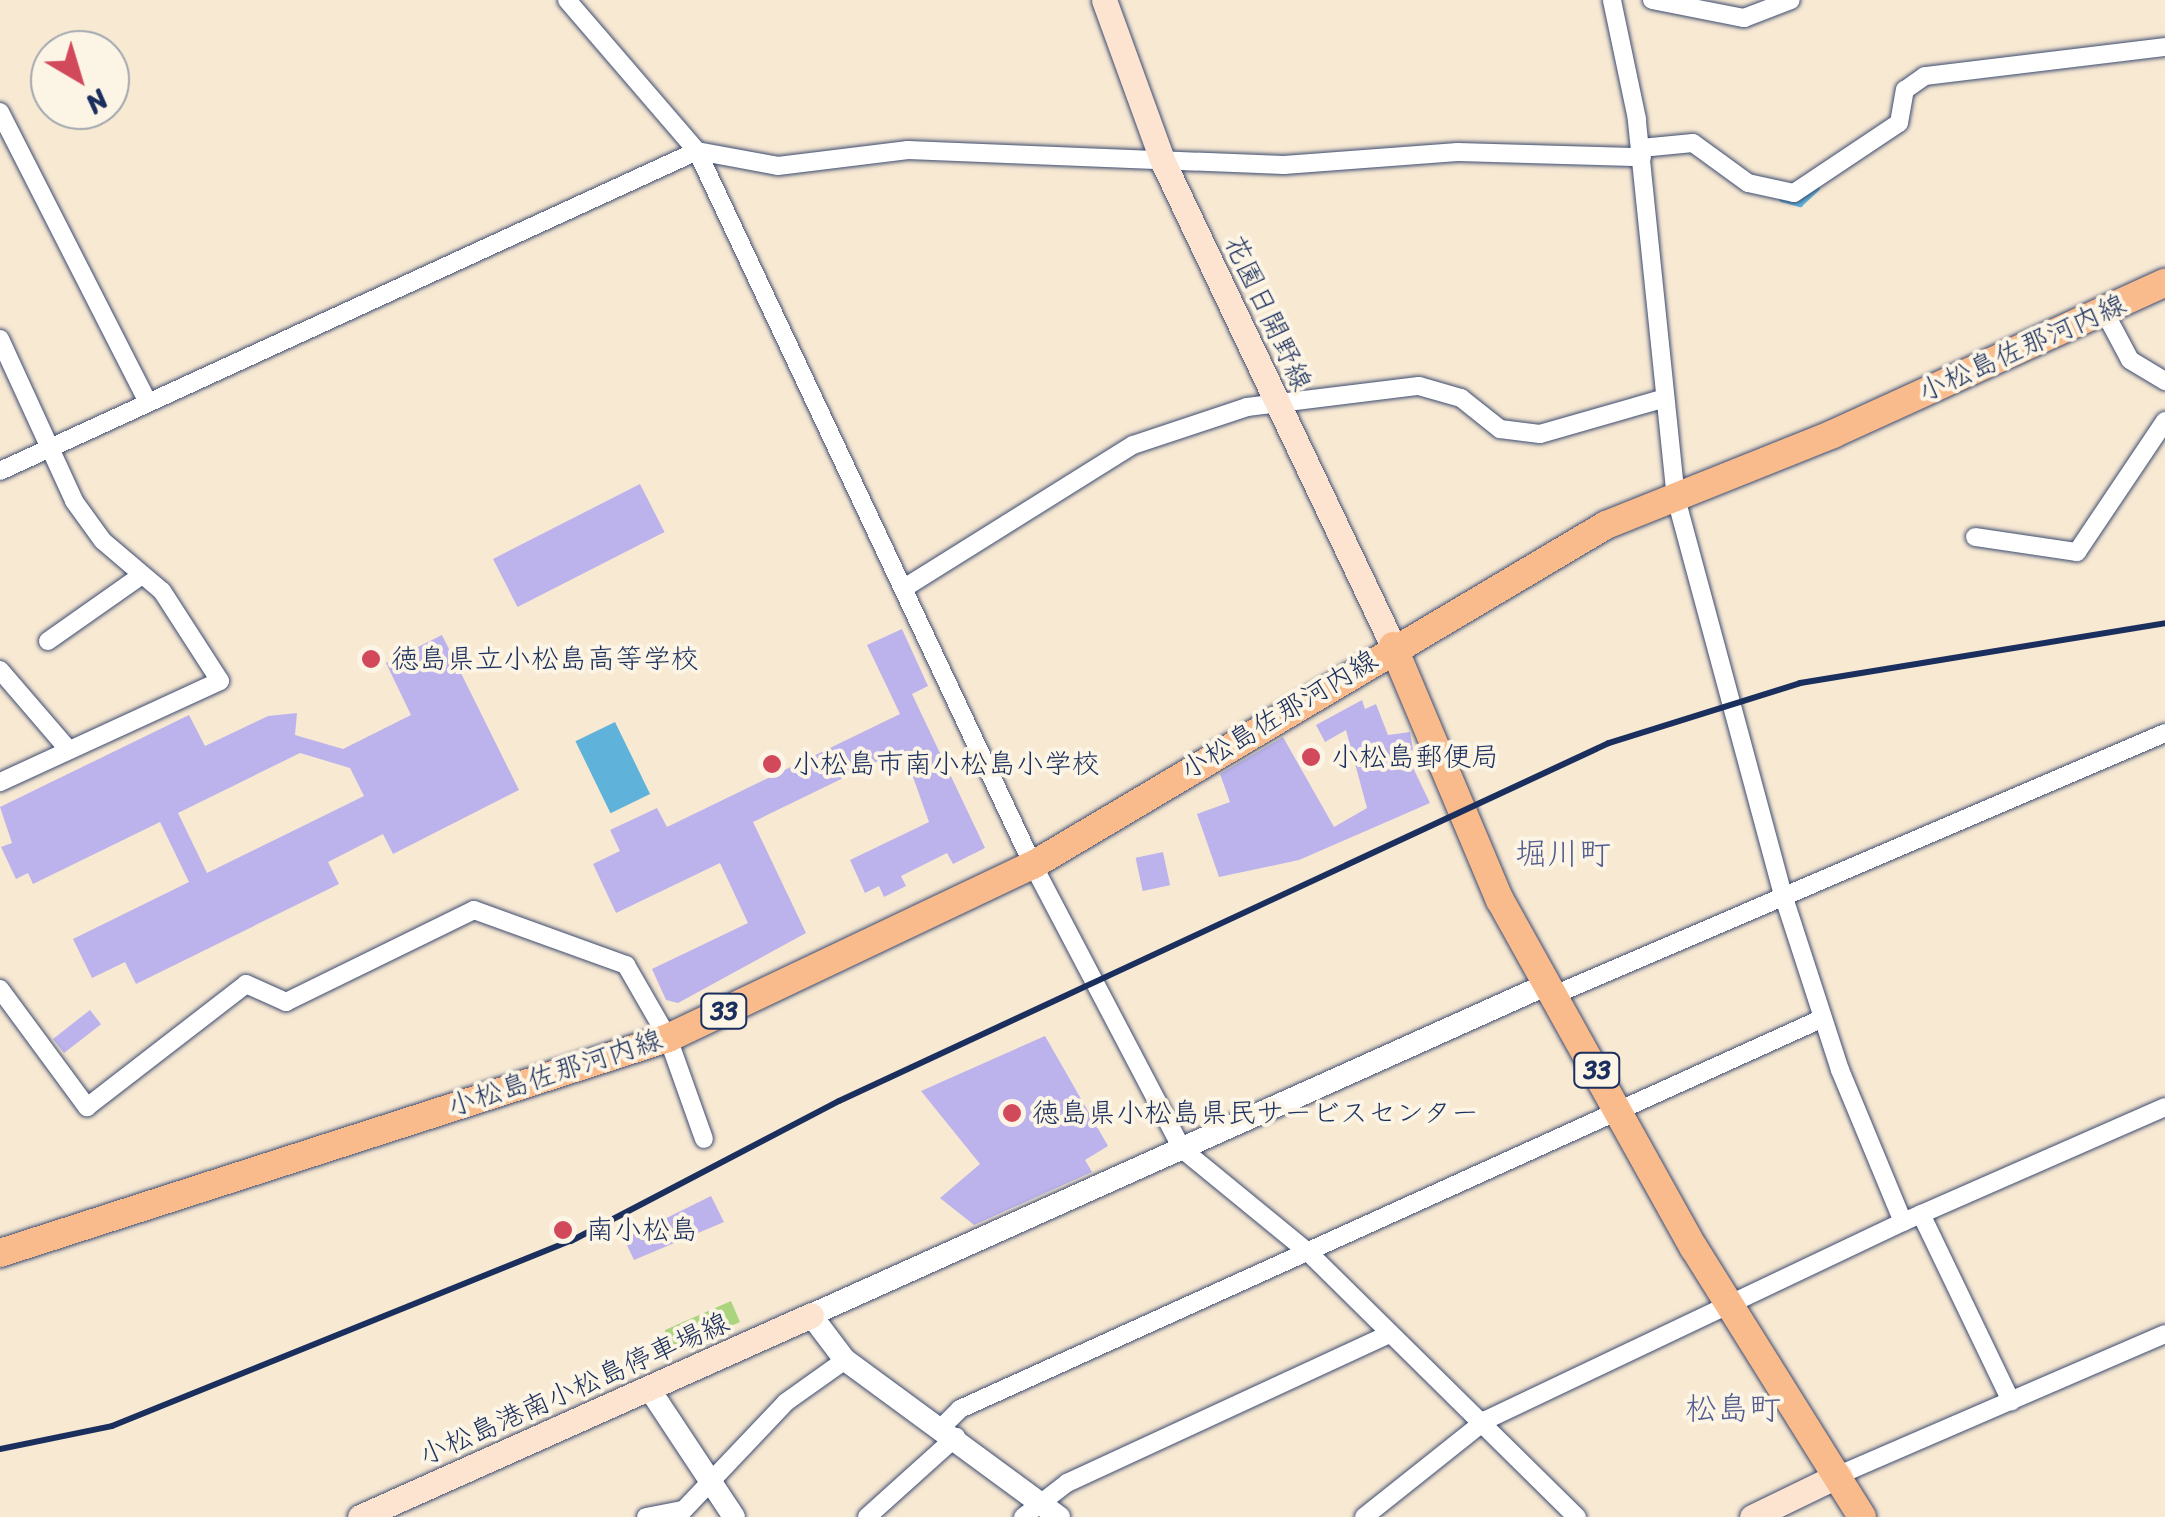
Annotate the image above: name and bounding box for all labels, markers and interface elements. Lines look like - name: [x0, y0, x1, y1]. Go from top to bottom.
- north arrow: [30, 30, 130, 130]
- text: N: [75, 77, 120, 128]
- street label: 花園日開野線: [1217, 230, 1319, 396]
- street label: 小松島佐那河内線: [1913, 287, 2131, 409]
- place label: 徳島県立小松島高等学校: [391, 642, 699, 676]
- street label: 小松島佐那河内線: [1174, 643, 1384, 787]
- marker: 徳島県立小松島高等学校: [360, 648, 382, 670]
- place label: 小松島郵便局: [1331, 740, 1499, 774]
- marker: 小松島郵便局: [1300, 746, 1322, 768]
- place label: 小松島市南小松島小学校: [792, 747, 1100, 781]
- marker: 小松島市南小松島小学校: [761, 753, 783, 775]
- district label: 堀川町: [1515, 835, 1611, 873]
- road number: 33: [699, 991, 749, 1031]
- street label: 小松島佐那河内線: [443, 1022, 667, 1124]
- road number: 33: [1572, 1050, 1622, 1090]
- place label: 徳島県小松島県民サービスセンター: [1032, 1096, 1480, 1130]
- marker: 徳島県小松島県民サービスセンター: [1001, 1102, 1023, 1124]
- place label: 南小松島: [586, 1213, 698, 1247]
- marker: 南小松島: [550, 1217, 576, 1243]
- street label: 小松島港南小松島停車場線: [414, 1305, 734, 1473]
- district label: 松島町: [1685, 1390, 1781, 1428]

